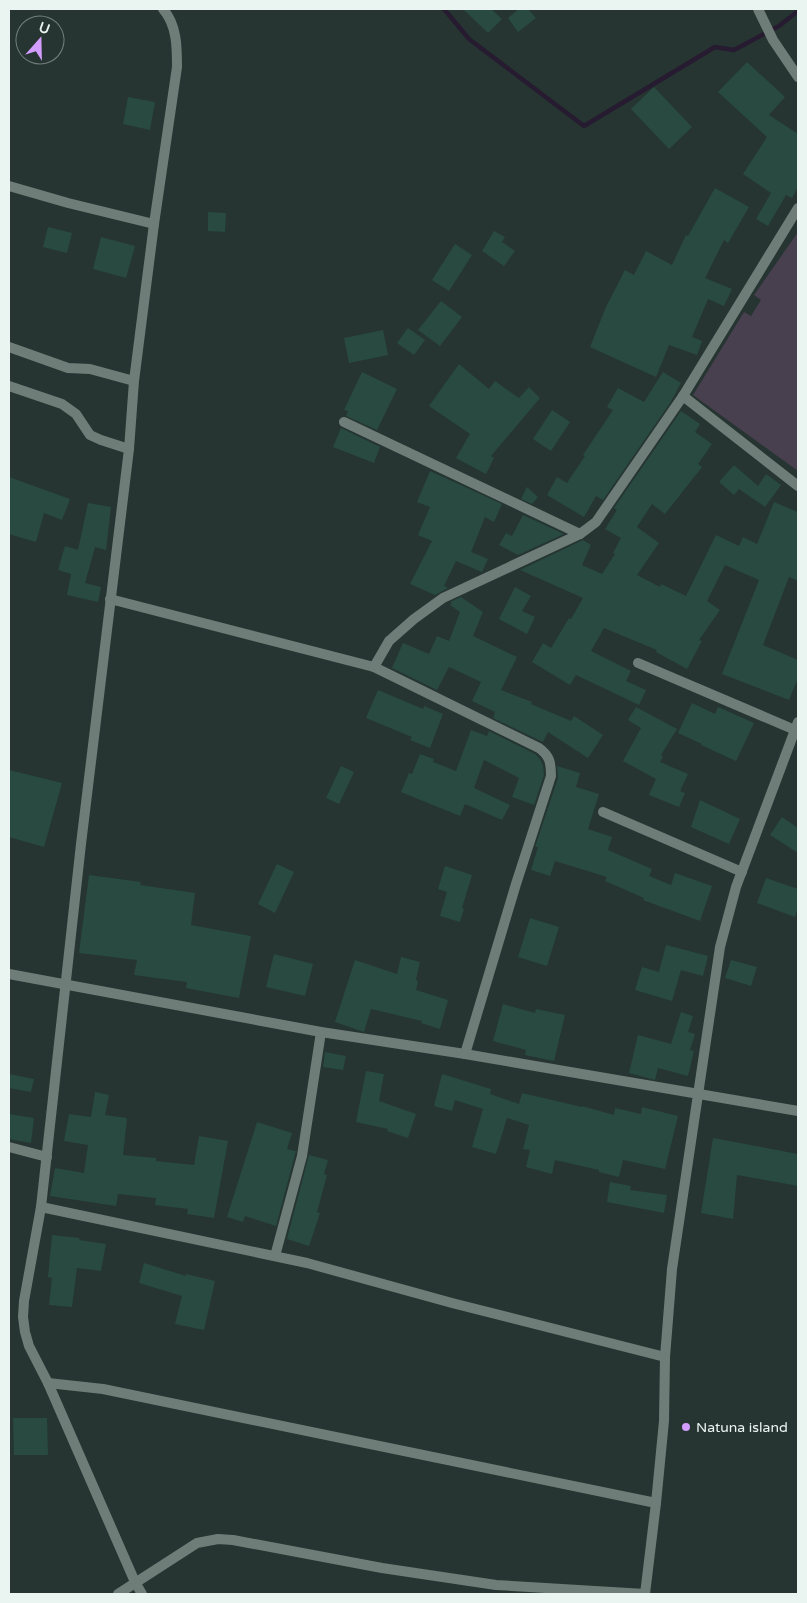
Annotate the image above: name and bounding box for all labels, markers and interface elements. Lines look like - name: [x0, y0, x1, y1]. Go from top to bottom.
- north arrow: [15, 15, 65, 65]
- text: U: [36, 18, 52, 38]
- place label: Natuna island: [696, 1419, 788, 1436]
- marker: Natuna island: [680, 1421, 692, 1433]

